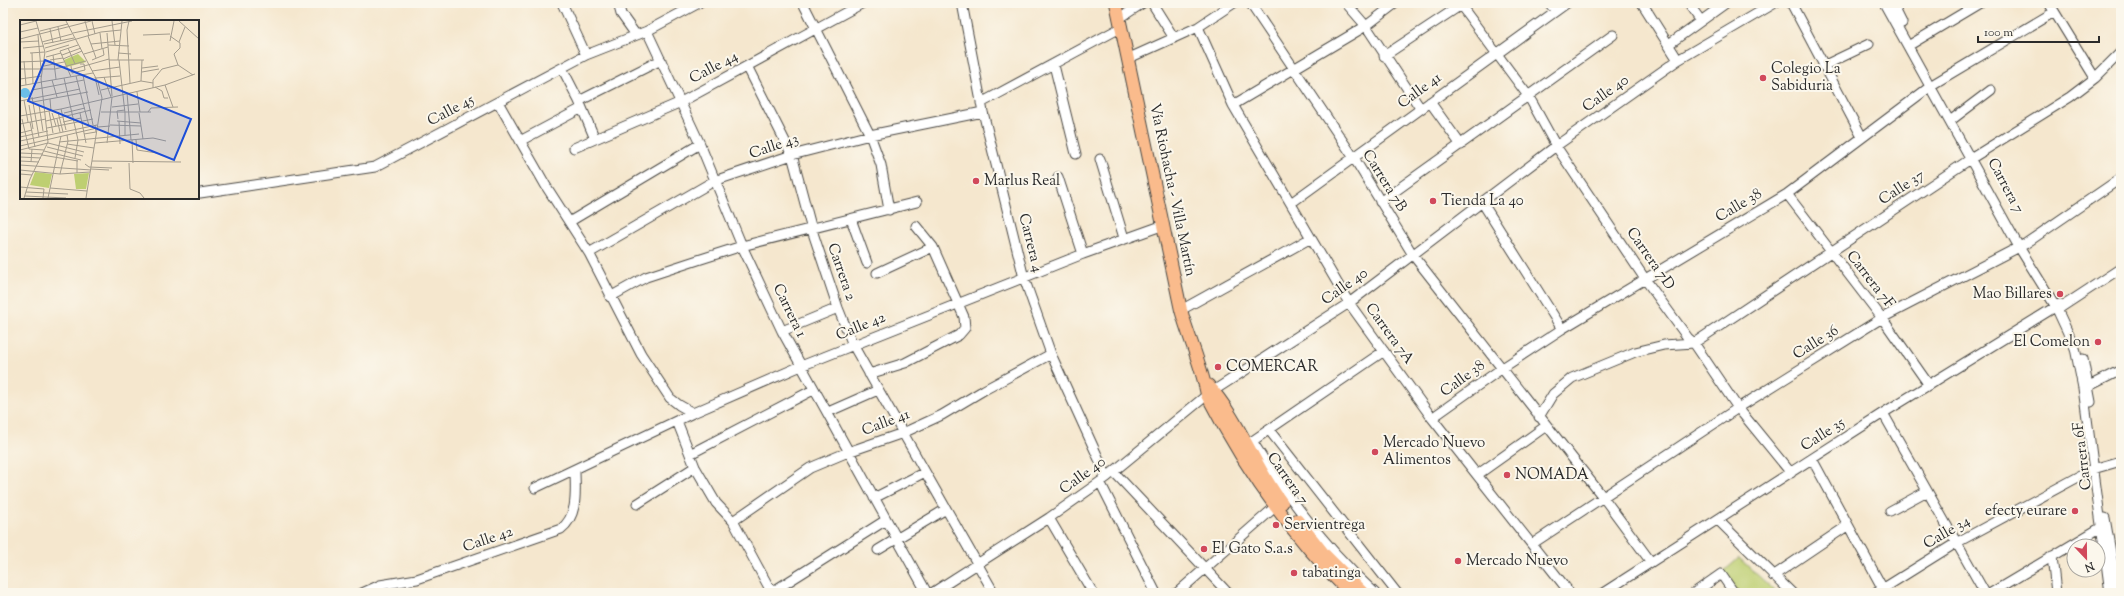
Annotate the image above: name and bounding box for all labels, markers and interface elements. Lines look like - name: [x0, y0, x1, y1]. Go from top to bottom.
- scale bar: [1978, 18, 2099, 44]
- inset map: [20, 20, 199, 199]
- text: 100 m: [1984, 24, 2013, 42]
- street label: Calle 44: [686, 46, 742, 90]
- place label: Colegio La Sabiduria: [1771, 59, 1841, 97]
- street label: Calle 41: [1394, 68, 1446, 114]
- street label: Calle 40: [1578, 70, 1634, 118]
- marker: Colegio La Sabiduria: [1758, 73, 1768, 83]
- street label: Calle 45: [424, 90, 478, 132]
- street label: Vía Riohacha - Villa Martín: [1143, 102, 1201, 279]
- street label: Calle 43: [747, 129, 801, 165]
- street label: Carrera 7B: [1357, 146, 1412, 217]
- street label: Carrera 7: [1982, 155, 2029, 218]
- street label: Calle 37: [1875, 165, 1929, 211]
- place label: Marlus Real: [984, 171, 1060, 192]
- marker: Marlus Real: [971, 176, 981, 186]
- street label: Calle 38: [1712, 184, 1766, 228]
- place label: Tienda La 40: [1441, 191, 1524, 212]
- marker: Tienda La 40: [1428, 196, 1438, 206]
- street label: Carrera 4: [1013, 211, 1048, 275]
- street label: Carrera 7D: [1621, 224, 1679, 295]
- street label: Carrera 2: [821, 240, 861, 304]
- street label: Carrera 7F: [1841, 247, 1900, 314]
- street label: Calle 40: [1317, 263, 1373, 311]
- street label: Carrera 1: [767, 280, 811, 342]
- place label: Mao Billares: [1973, 284, 2052, 305]
- marker: Mao Billares: [2055, 289, 2065, 299]
- street label: Carrera 7A: [1360, 299, 1418, 369]
- street label: Calle 42: [833, 308, 889, 346]
- street label: Calle 36: [1789, 321, 1843, 365]
- place label: El Comelon: [2013, 332, 2090, 353]
- marker: El Comelon: [2093, 337, 2103, 347]
- street label: Calle 38: [1436, 356, 1490, 402]
- place label: COMERCAR: [1226, 357, 1318, 378]
- marker: COMERCAR: [1213, 362, 1223, 372]
- street label: Calle 41: [859, 404, 913, 442]
- street label: Calle 35: [1797, 413, 1849, 457]
- street label: Carrera 6F: [2068, 420, 2098, 491]
- place label: Mercado Nuevo Alimentos: [1383, 433, 1485, 471]
- marker: Mercado Nuevo Alimentos: [1370, 447, 1380, 457]
- street label: Carrera 7: [1261, 448, 1313, 510]
- street label: Calle 40: [1056, 452, 1110, 500]
- place label: NOMADA: [1515, 465, 1589, 486]
- marker: NOMADA: [1502, 470, 1512, 480]
- place label: efecty eurare: [1985, 501, 2067, 522]
- marker: efecty eurare: [2070, 506, 2080, 516]
- street label: Calle 34: [1920, 511, 1975, 555]
- place label: Servientrega: [1284, 515, 1365, 536]
- marker: Servientrega: [1271, 520, 1281, 530]
- street label: Calle 42: [460, 522, 516, 558]
- north arrow: [2066, 538, 2106, 578]
- place label: El Gato S.a.s: [1212, 539, 1293, 560]
- marker: El Gato S.a.s: [1199, 544, 1209, 554]
- place label: Mercado Nuevo: [1466, 551, 1568, 572]
- marker: Mercado Nuevo: [1453, 556, 1463, 566]
- text: N: [2082, 557, 2097, 575]
- place label: tabatinga: [1302, 563, 1361, 584]
- marker: tabatinga: [1289, 568, 1299, 578]

